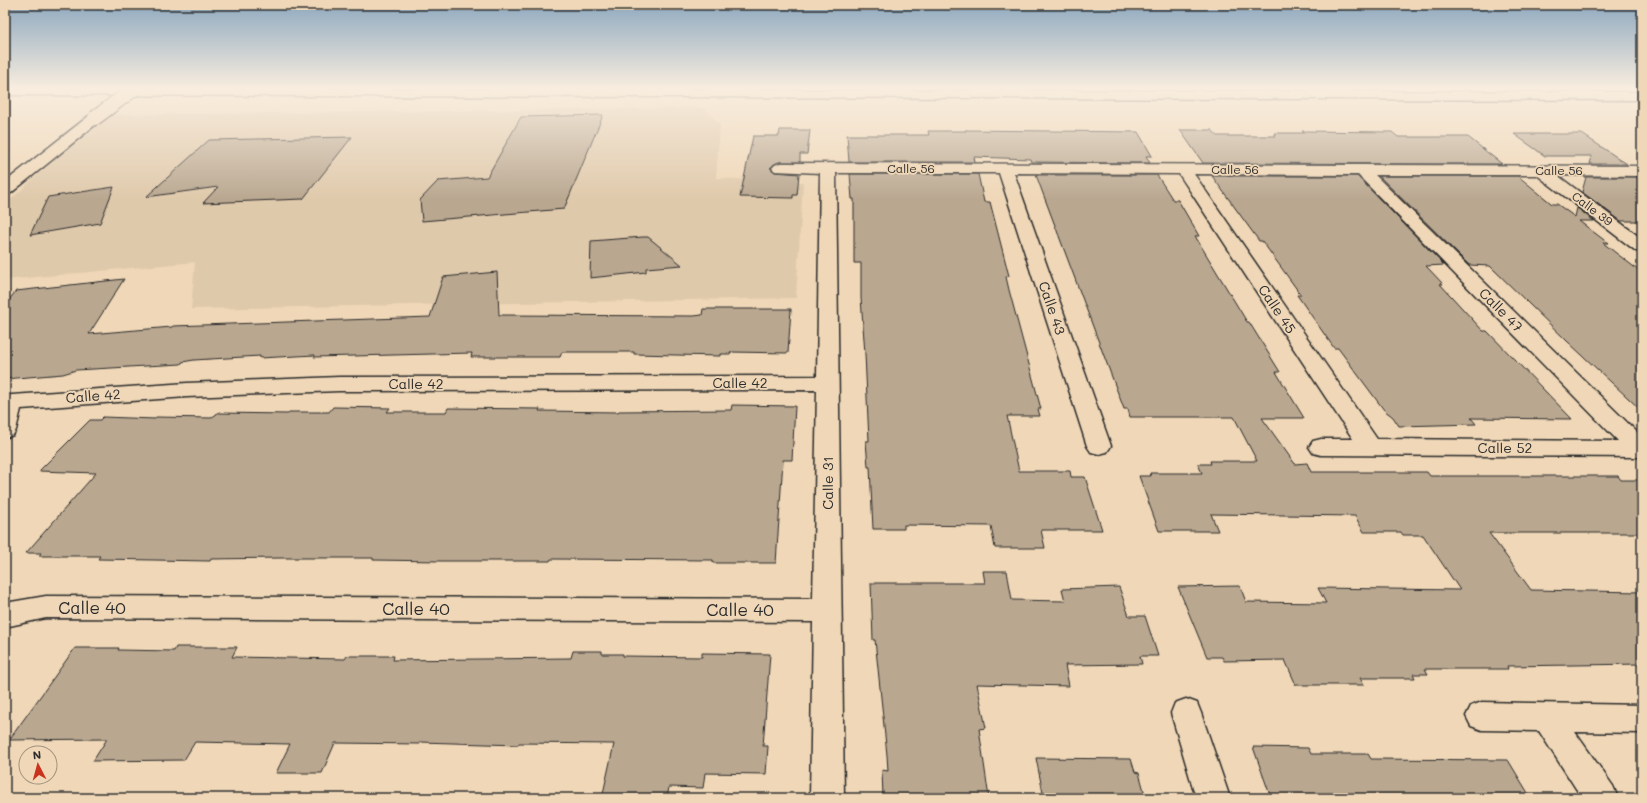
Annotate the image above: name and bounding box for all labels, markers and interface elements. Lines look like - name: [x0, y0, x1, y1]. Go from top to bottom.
- street label: Calle 56: [887, 160, 935, 176]
- street label: Calle 56: [1211, 161, 1259, 177]
- street label: Calle 56: [1535, 162, 1583, 178]
- street label: Calle 39: [1569, 188, 1616, 229]
- street label: Calle 43: [1034, 279, 1070, 337]
- street label: Calle 45: [1254, 280, 1301, 337]
- street label: Calle 47: [1475, 284, 1528, 336]
- street label: Calle 42: [713, 373, 767, 392]
- street label: Calle 42: [389, 374, 443, 393]
- street label: Calle 42: [65, 384, 121, 407]
- street label: Calle 52: [1478, 438, 1532, 457]
- street label: Calle 31: [818, 456, 837, 510]
- street label: Calle 40: [58, 596, 126, 618]
- street label: Calle 40: [382, 597, 450, 619]
- street label: Calle 40: [706, 598, 774, 620]
- north arrow: [18, 745, 58, 785]
- text: N: [32, 747, 42, 762]

